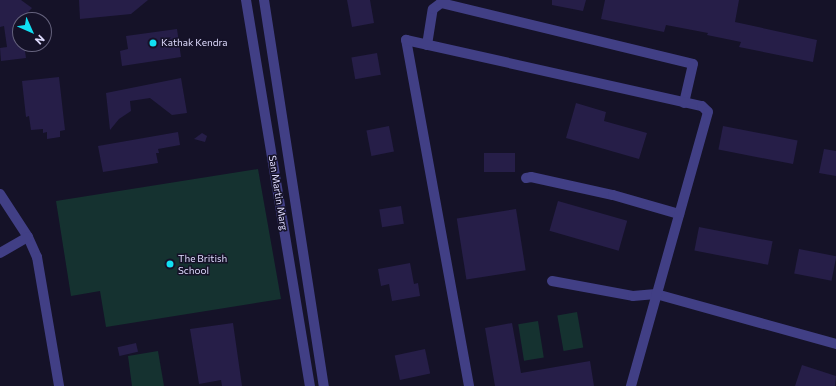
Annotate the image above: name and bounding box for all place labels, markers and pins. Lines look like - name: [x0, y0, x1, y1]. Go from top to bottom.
- place label: Kathak Kendra: [161, 37, 228, 49]
- marker: Kathak Kendra: [148, 38, 158, 48]
- place label: The British School: [178, 252, 227, 276]
- marker: The British School: [165, 259, 175, 269]

